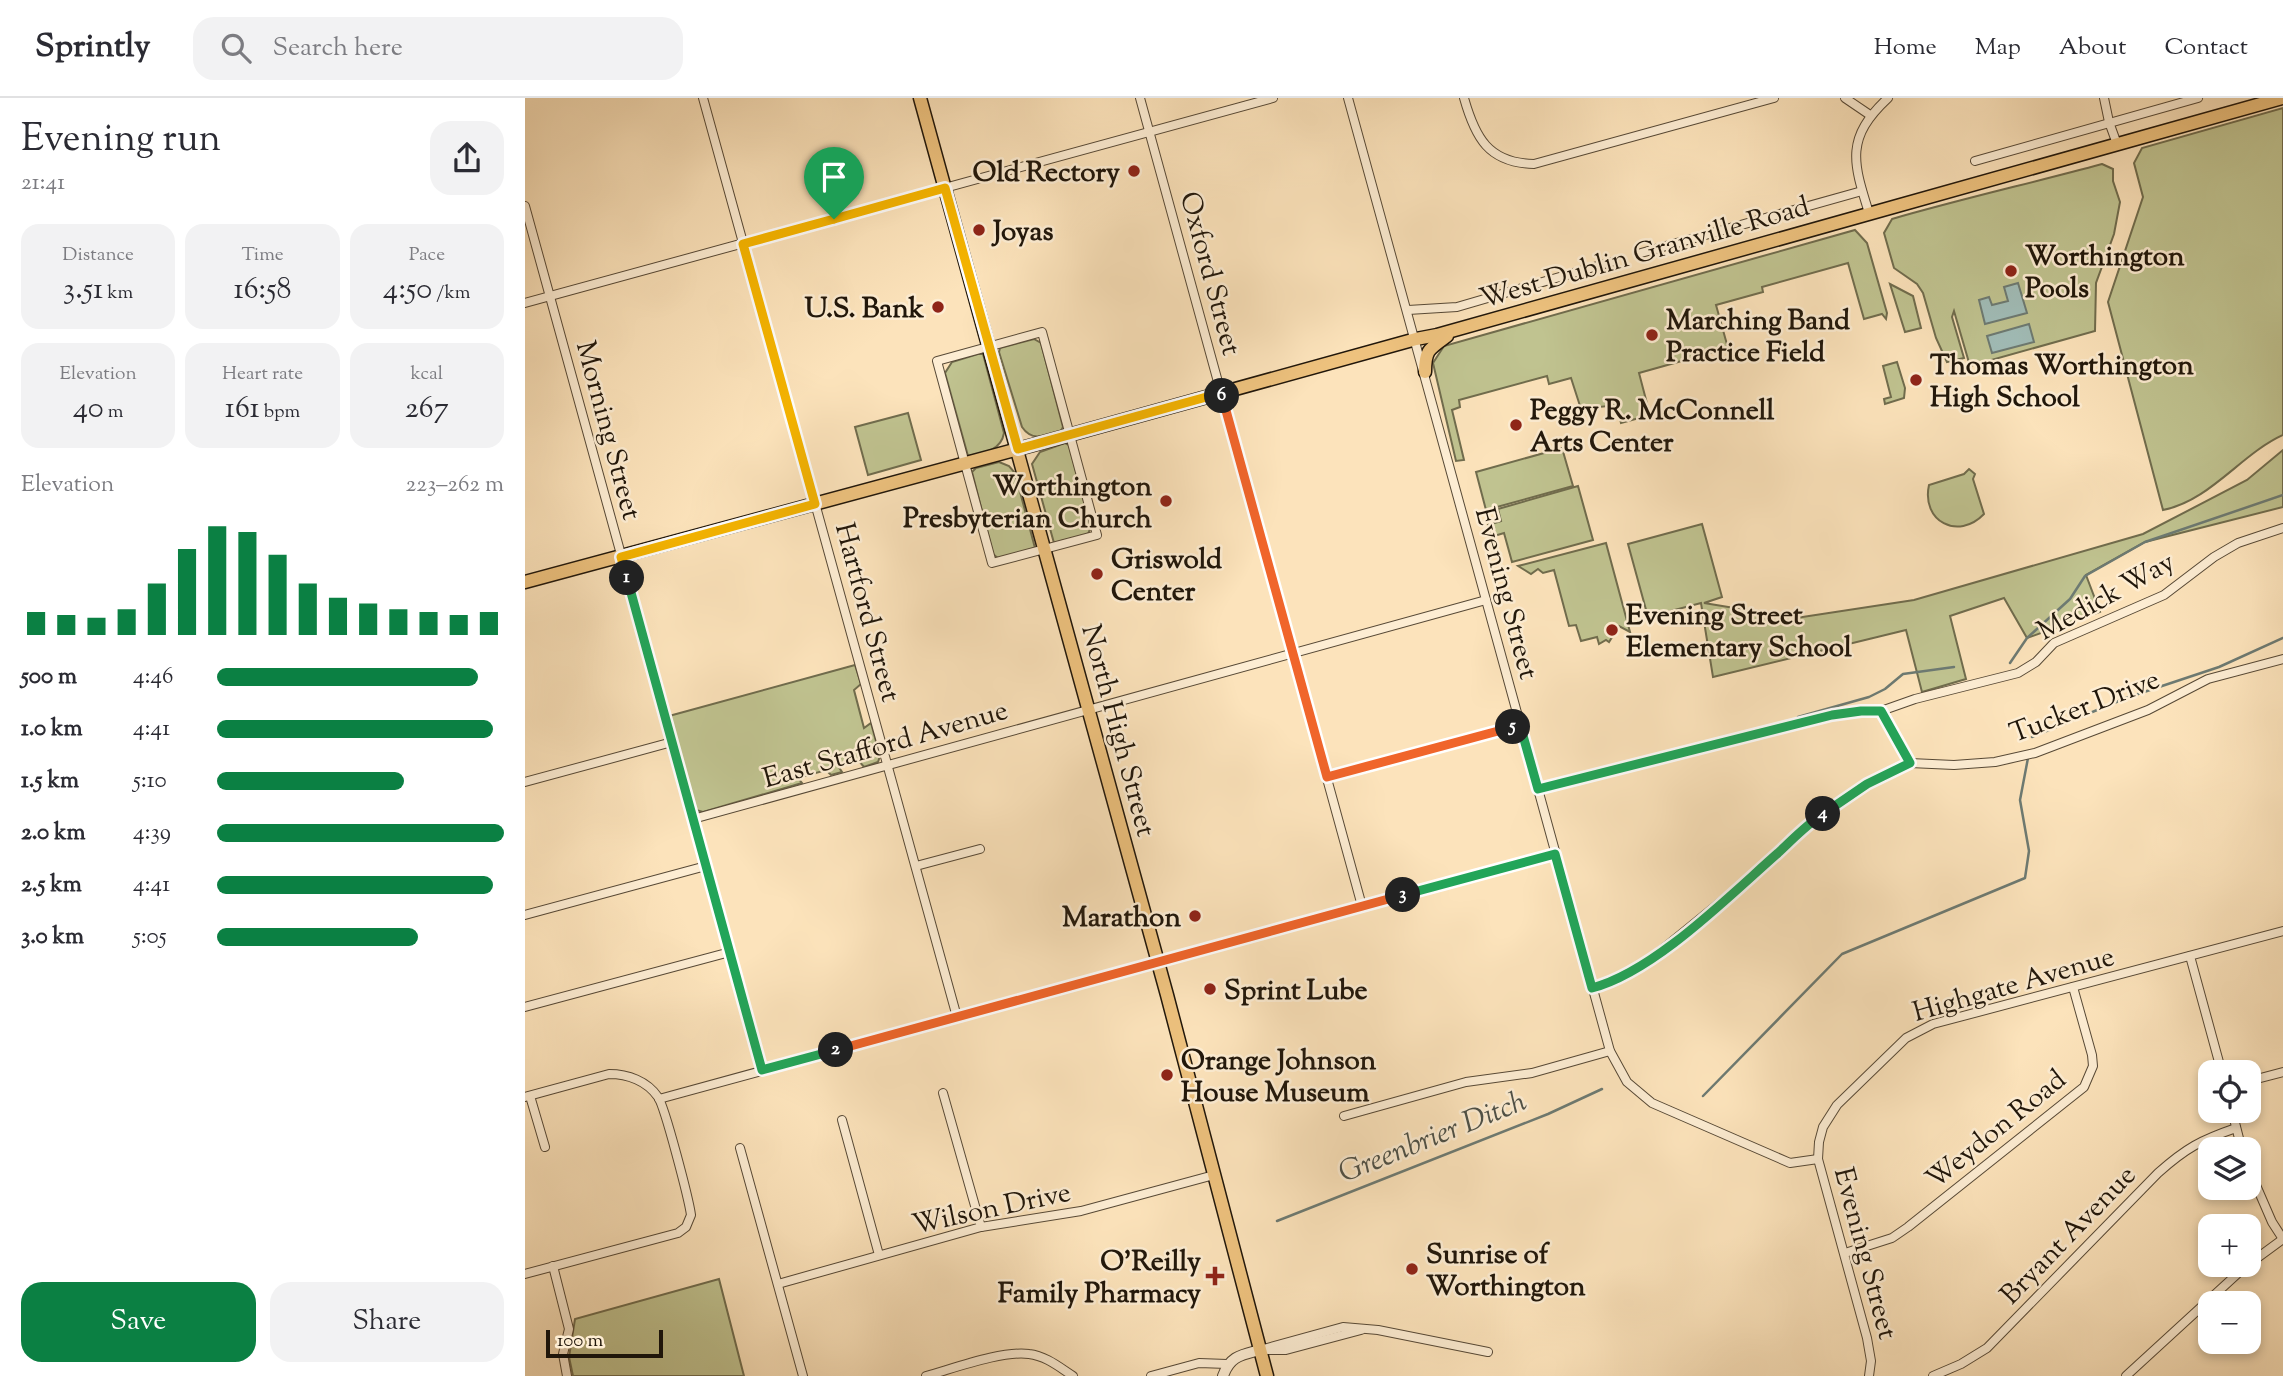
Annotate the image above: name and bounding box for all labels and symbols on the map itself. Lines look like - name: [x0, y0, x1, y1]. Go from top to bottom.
- pin: [804, 147, 864, 219]
- place label: Old Rectory: [973, 154, 1120, 194]
- marker: Old Rectory: [1126, 163, 1142, 179]
- street label: Oxford Street: [1168, 187, 1250, 361]
- street label: West Dublin Granville Road: [1475, 188, 1815, 320]
- place label: Joyas: [991, 213, 1053, 253]
- marker: Joyas: [971, 222, 987, 238]
- place label: Worthington Pools: [2025, 238, 2185, 310]
- marker: Worthington Pools: [2003, 263, 2019, 279]
- place label: U.S. Bank: [804, 290, 925, 330]
- marker: U.S. Bank: [930, 299, 946, 315]
- place label: Marching Band Practice Field: [1666, 302, 1850, 374]
- marker: Marching Band Practice Field: [1644, 327, 1660, 343]
- street label: Morning Street: [564, 337, 650, 525]
- place label: Thomas Worthington High School: [1930, 347, 2194, 419]
- marker: Thomas Worthington High School: [1908, 372, 1924, 388]
- pin: 6: [1205, 378, 1239, 414]
- place label: Peggy R. McConnell Arts Center: [1530, 392, 1774, 464]
- marker: Peggy R. McConnell Arts Center: [1508, 417, 1524, 433]
- place label: Worthington Presbyterian Church: [903, 468, 1153, 540]
- marker: Worthington Presbyterian Church: [1158, 493, 1174, 509]
- street label: Evening Street: [1463, 503, 1547, 685]
- street label: Hartford Street: [823, 519, 909, 707]
- place label: Griswold Center: [1111, 541, 1222, 613]
- street label: Medick Way: [2030, 543, 2183, 652]
- pin: 1: [609, 560, 644, 596]
- marker: Griswold Center: [1089, 566, 1105, 582]
- place label: Evening Street Elementary School: [1626, 597, 1852, 669]
- street label: North High Street: [1070, 620, 1165, 842]
- marker: Evening Street Elementary School: [1604, 622, 1620, 638]
- street label: Tucker Drive: [2004, 661, 2166, 755]
- street label: East Stafford Avenue: [759, 692, 1013, 800]
- pin: 5: [1495, 710, 1531, 744]
- pin: 4: [1805, 796, 1841, 832]
- pin: 3: [1385, 878, 1421, 912]
- place label: Marathon: [1062, 899, 1181, 939]
- marker: Marathon: [1187, 908, 1203, 924]
- street label: Highgate Avenue: [1908, 938, 2119, 1034]
- place label: Sprint Lube: [1224, 972, 1368, 1012]
- marker: Sprint Lube: [1202, 981, 1218, 997]
- pin: 2: [819, 1032, 853, 1068]
- place label: Orange Johnson House Museum: [1181, 1042, 1377, 1114]
- street label: Weydon Road: [1918, 1061, 2076, 1200]
- marker: Orange Johnson House Museum: [1159, 1067, 1175, 1083]
- water label: Greenbrier Ditch: [1333, 1081, 1534, 1196]
- street label: Bryant Avenue: [1992, 1157, 2146, 1315]
- street label: Evening Street: [1822, 1163, 1906, 1345]
- street label: Wilson Drive: [909, 1174, 1075, 1246]
- place label: Sunrise of Worthington: [1426, 1236, 1586, 1308]
- place label: O'Reilly Family Pharmacy: [998, 1243, 1201, 1315]
- marker: Sunrise of Worthington: [1404, 1261, 1420, 1277]
- marker: O'Reilly Family Pharmacy: [1207, 1268, 1223, 1284]
- scale bar: [546, 1327, 663, 1359]

